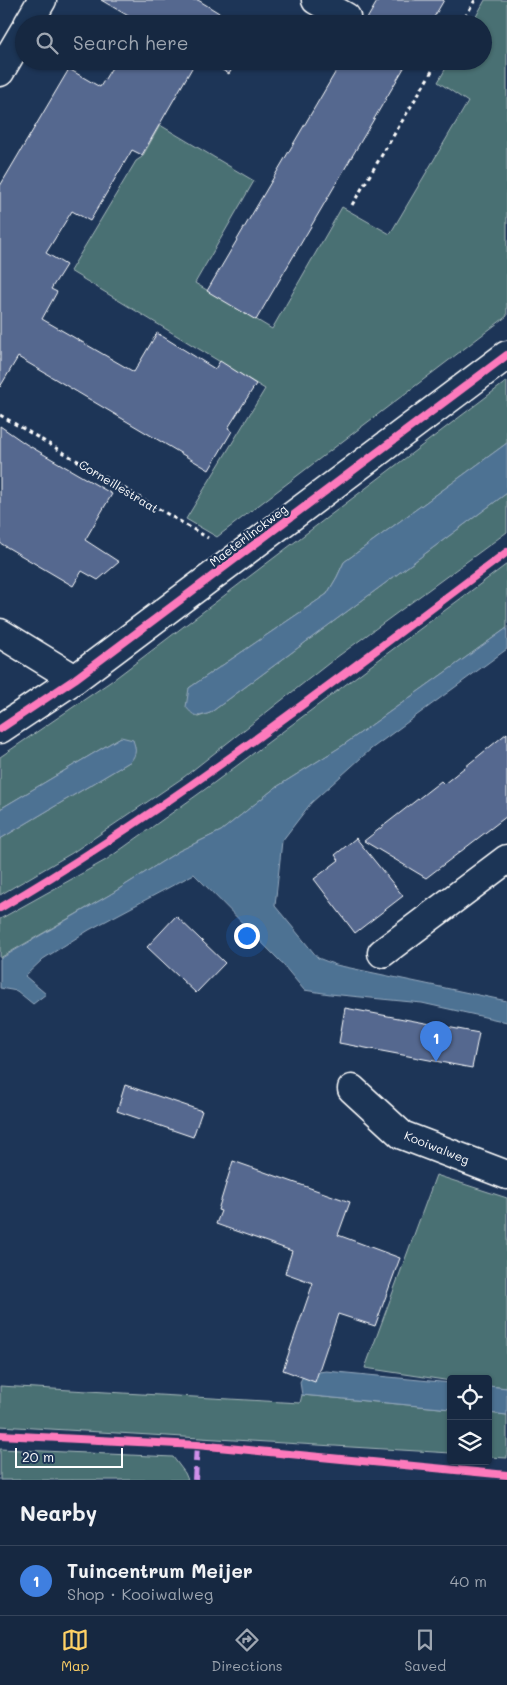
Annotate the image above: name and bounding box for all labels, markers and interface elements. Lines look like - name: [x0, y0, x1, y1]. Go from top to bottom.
- search box: [15, 15, 492, 70]
- icon: search: [33, 29, 61, 57]
- text: Search here: [73, 30, 189, 55]
- street label: Corneillestraat: [76, 456, 162, 516]
- street label: Maeterlinckweg: [206, 500, 290, 570]
- your location: [234, 923, 260, 949]
- pin: 1: [420, 1021, 452, 1062]
- street label: Kooiwalweg: [402, 1127, 472, 1167]
- map controls: [447, 1375, 492, 1465]
- button: locate: [447, 1375, 492, 1420]
- button: layers: [447, 1420, 492, 1465]
- scale bar: [15, 1445, 122, 1468]
- text: 20 m: [22, 1447, 54, 1466]
- text: Nearby: [20, 1499, 97, 1526]
- text: Tuincentrum Meijer: [67, 1558, 253, 1583]
- text: 1: [32, 1570, 40, 1591]
- text: 40 m: [450, 1570, 487, 1591]
- text: Shop · Kooiwalweg: [67, 1583, 213, 1604]
- tab: Map: [61, 1626, 89, 1675]
- tab: Directions: [211, 1626, 283, 1675]
- tab: Saved: [404, 1626, 446, 1675]

